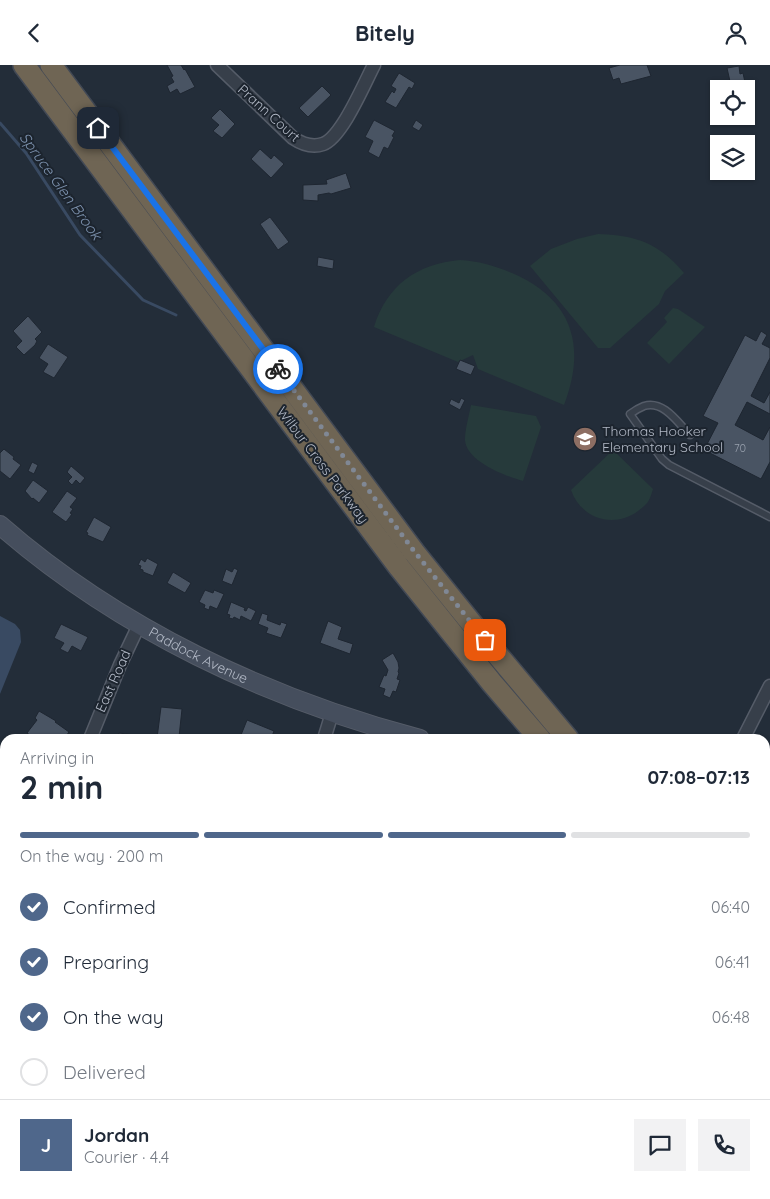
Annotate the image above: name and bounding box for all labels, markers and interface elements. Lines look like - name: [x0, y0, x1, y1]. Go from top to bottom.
- icon: back: [20, 19, 48, 47]
- text: Bitely: [355, 19, 415, 47]
- icon: person: [722, 19, 750, 47]
- street label: Prann Court: [234, 80, 304, 146]
- map controls: [710, 80, 755, 180]
- button: locate: [710, 80, 755, 125]
- pin: [77, 107, 119, 149]
- icon: home: [84, 114, 112, 142]
- water label: Spruce Glen Brook: [16, 128, 108, 245]
- button: layers: [710, 135, 755, 180]
- courier: [253, 344, 303, 394]
- icon: bike: [264, 355, 292, 383]
- street label: Wilbur Cross Parkway: [273, 403, 373, 527]
- place label: Thomas Hooker Elementary School: [602, 422, 723, 456]
- school or university icon: Thomas Hooker Elementary School: [572, 426, 598, 452]
- house number: 70: [734, 441, 746, 455]
- pin: [464, 619, 506, 661]
- street label: Paddock Avenue: [145, 623, 251, 687]
- icon: bag: [471, 626, 499, 654]
- street label: East Road: [91, 647, 135, 715]
- text: Arriving in: [20, 748, 94, 768]
- text: 07:08–07:13: [647, 765, 750, 789]
- text: 2 min: [20, 767, 103, 807]
- text: On the way · 200 m: [20, 846, 163, 866]
- icon: check: [20, 893, 48, 921]
- text: Confirmed: [63, 895, 156, 919]
- text: 06:40: [711, 897, 750, 917]
- icon: check: [20, 948, 48, 976]
- text: Preparing: [63, 950, 149, 974]
- text: 06:41: [715, 952, 750, 972]
- icon: check: [20, 1003, 48, 1031]
- text: On the way: [63, 1005, 164, 1029]
- text: 06:48: [712, 1007, 750, 1027]
- text: Delivered: [63, 1060, 146, 1084]
- button: chat: [634, 1119, 686, 1171]
- button: phone: [698, 1119, 750, 1171]
- text: Jordan: [84, 1123, 149, 1147]
- text: J: [41, 1133, 51, 1157]
- text: Courier · 4.4: [84, 1147, 169, 1167]

